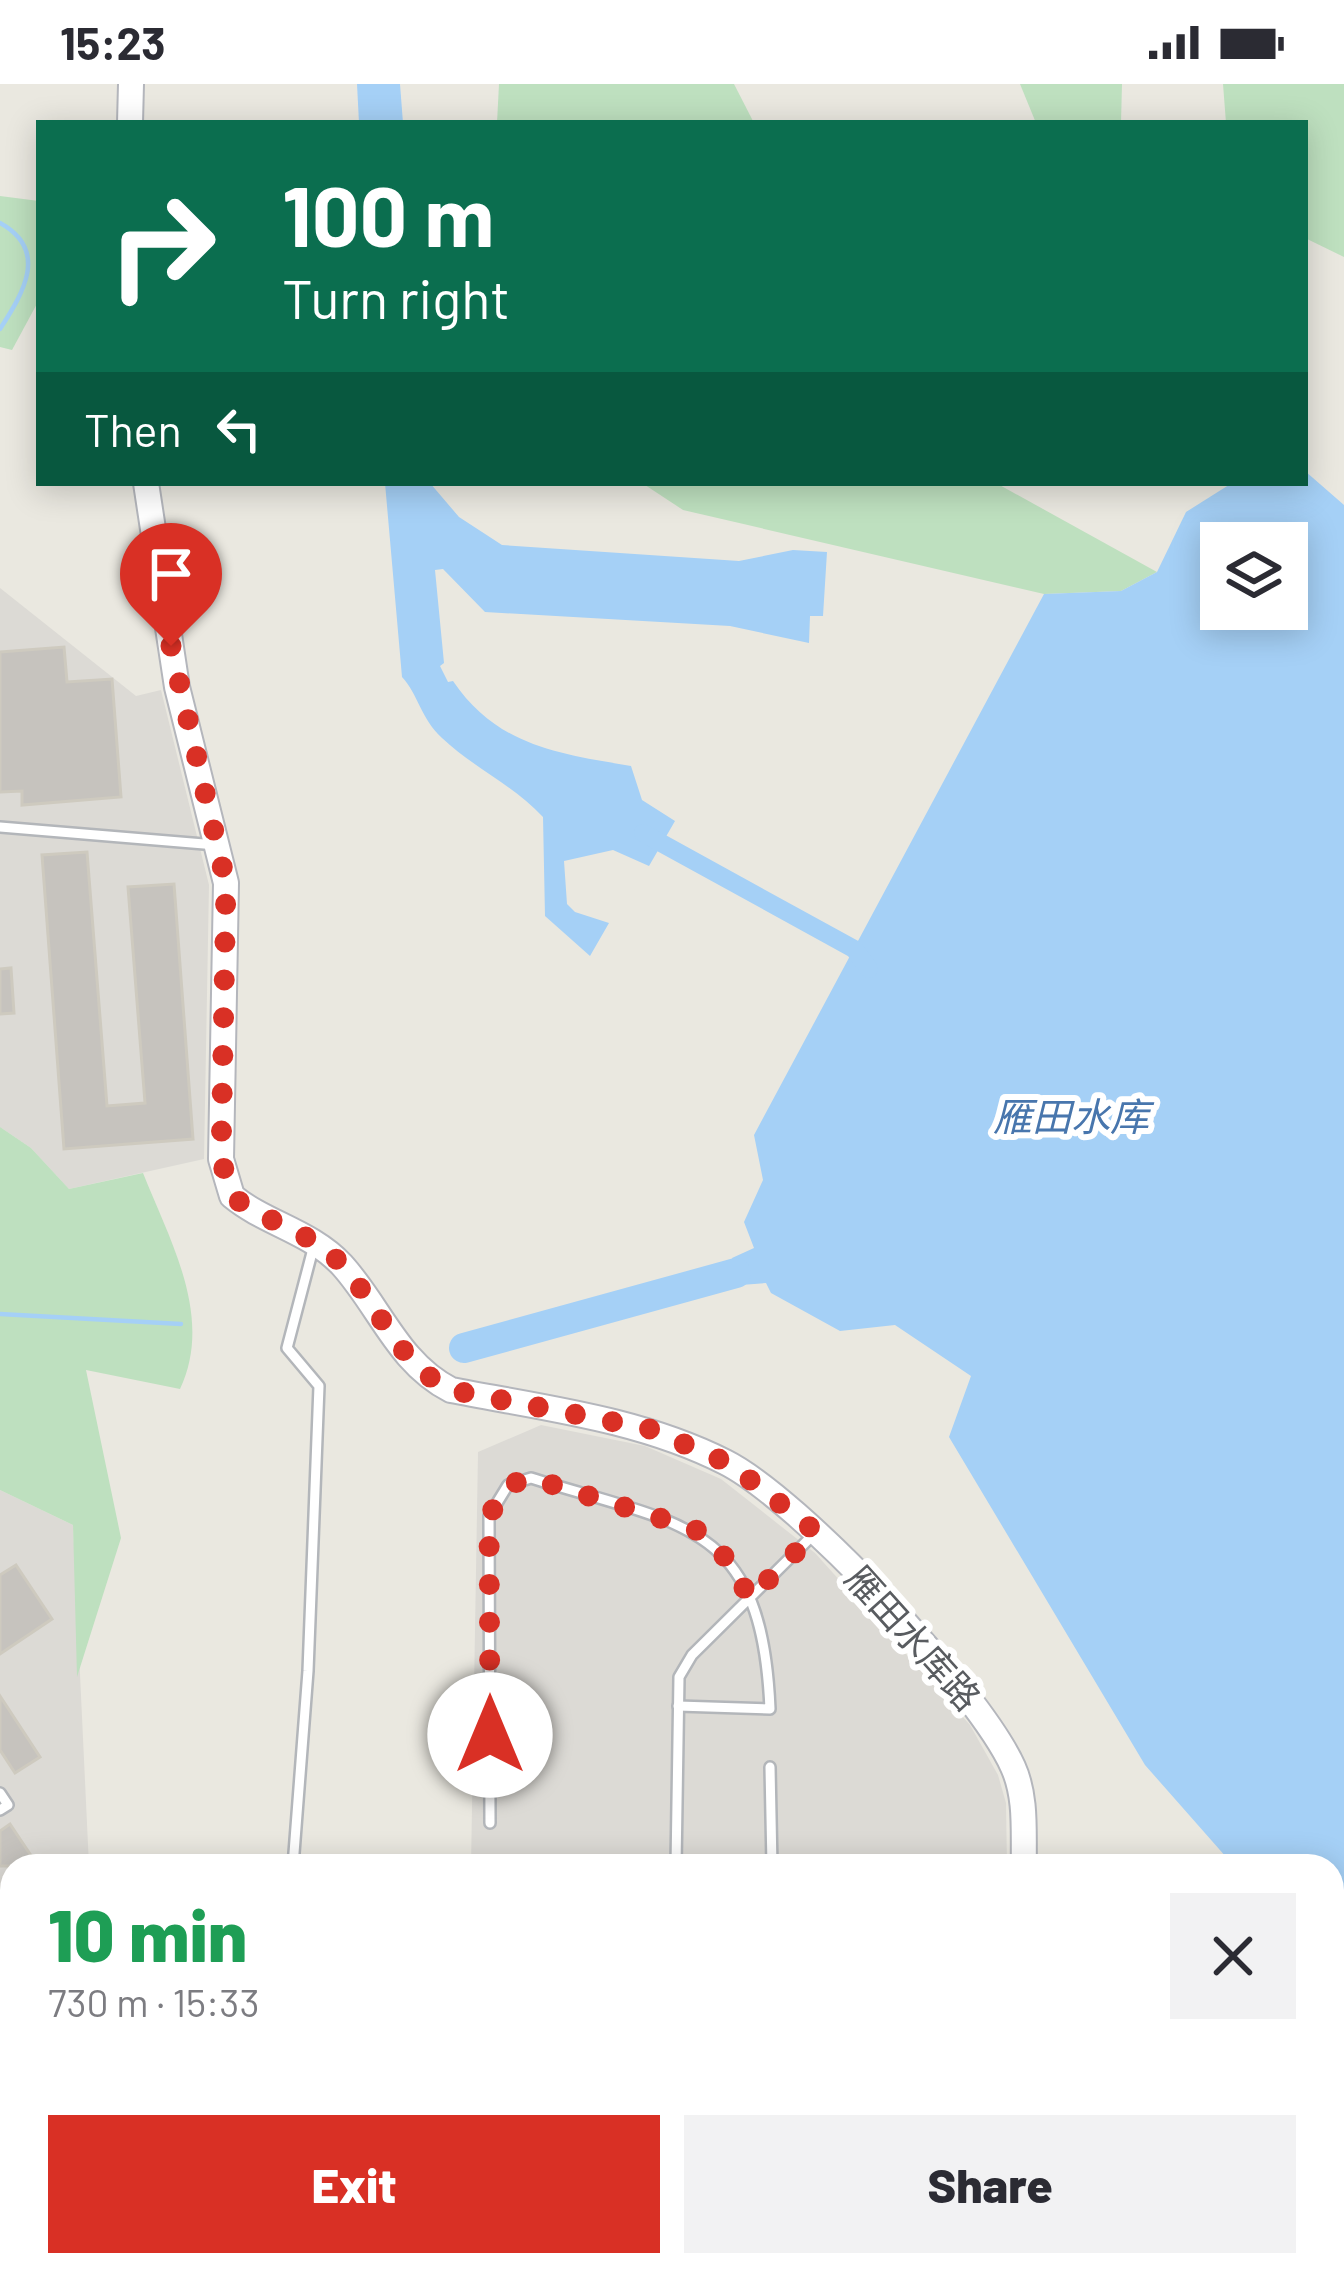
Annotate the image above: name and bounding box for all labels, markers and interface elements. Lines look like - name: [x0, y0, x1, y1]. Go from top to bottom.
- text: 15:23: [60, 15, 165, 69]
- text: 100 m: [282, 163, 494, 264]
- icon: right: [84, 168, 240, 324]
- text: Turn right: [282, 265, 510, 330]
- icon: left: [206, 396, 272, 462]
- text: Then: [84, 402, 182, 456]
- map controls: [1200, 522, 1308, 630]
- button: layers: [1200, 522, 1308, 630]
- pin: [120, 523, 222, 646]
- icon: arrive: [138, 541, 204, 607]
- water label: 雁田水库: [993, 1092, 1155, 1139]
- street label: 雁田水库路: [838, 1556, 990, 1718]
- position arrow: [427, 1672, 553, 1798]
- text: 10 min: [48, 1890, 247, 1976]
- button: close: [1170, 1893, 1296, 2019]
- text: 730 m · 15:33: [48, 1978, 260, 2025]
- button: Exit: [48, 2115, 660, 2253]
- button: Share: [684, 2115, 1296, 2253]

